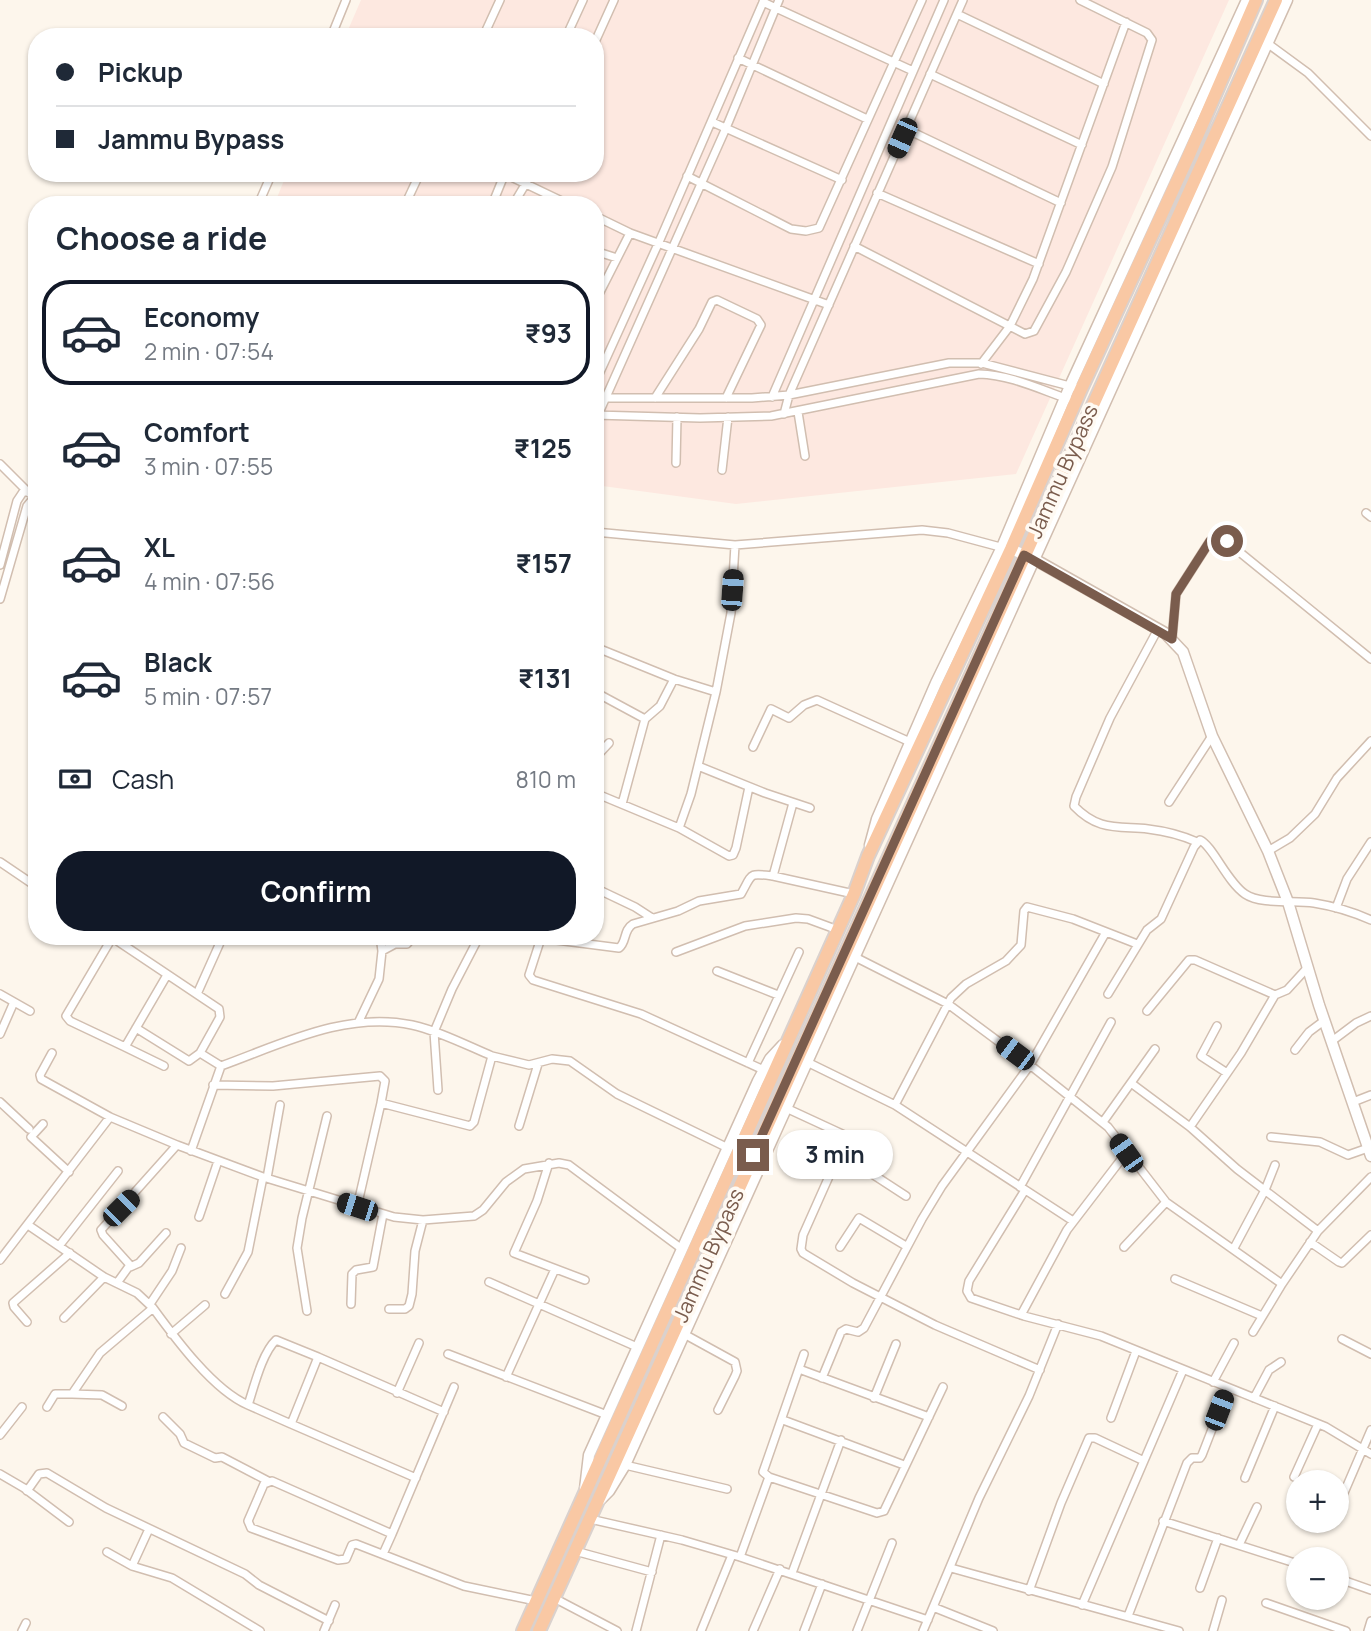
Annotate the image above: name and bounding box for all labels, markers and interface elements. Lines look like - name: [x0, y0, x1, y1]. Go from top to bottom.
- text: Pickup: [98, 54, 183, 90]
- car: [884, 115, 921, 161]
- text: Jammu Bypass: [98, 121, 284, 157]
- text: Choose a ride: [56, 216, 267, 260]
- text: Economy: [144, 299, 259, 335]
- icon: car: [60, 301, 123, 364]
- text: ₹93: [525, 315, 572, 351]
- text: 2 min · 07:54: [144, 335, 274, 367]
- street label: Jammu Bypass: [1020, 400, 1104, 542]
- text: Comfort: [144, 414, 250, 450]
- icon: car: [60, 416, 123, 479]
- text: ₹125: [514, 430, 572, 466]
- text: 3 min · 07:55: [144, 450, 273, 482]
- route start: [1211, 525, 1243, 557]
- text: XL: [144, 529, 175, 565]
- icon: car: [60, 531, 123, 594]
- text: ₹157: [515, 545, 572, 581]
- text: 4 min · 07:56: [144, 565, 275, 597]
- car: [721, 568, 744, 612]
- text: Black: [144, 644, 212, 680]
- icon: car: [60, 646, 123, 709]
- text: ₹131: [518, 660, 572, 696]
- text: 5 min · 07:57: [144, 680, 272, 712]
- icon: cash: [56, 760, 94, 798]
- text: Cash: [112, 761, 174, 797]
- text: 810 m: [516, 763, 576, 795]
- button: Confirm: [56, 851, 576, 931]
- car: [992, 1032, 1039, 1074]
- callout: 3 min: [778, 1130, 893, 1180]
- car: [1106, 1130, 1147, 1176]
- text: 3 min: [805, 1138, 865, 1170]
- route end: [737, 1139, 769, 1171]
- street label: Jammu Bypass: [666, 1184, 750, 1326]
- car: [99, 1186, 144, 1230]
- car: [334, 1191, 381, 1223]
- car: [1202, 1387, 1237, 1433]
- map controls: [1286, 1470, 1349, 1610]
- button: +: [1286, 1470, 1349, 1533]
- button: −: [1286, 1547, 1349, 1610]

